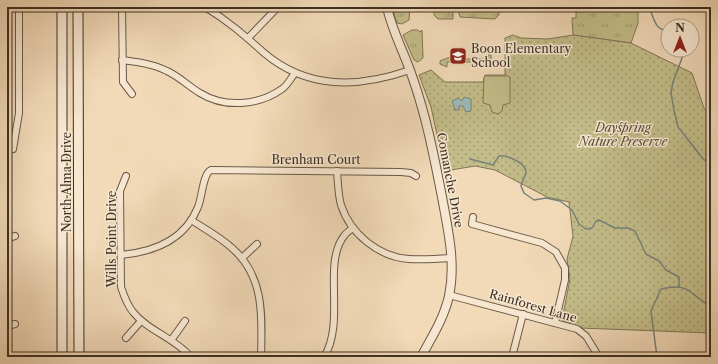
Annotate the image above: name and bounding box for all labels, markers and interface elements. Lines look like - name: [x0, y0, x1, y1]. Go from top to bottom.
- north arrow: [660, 18, 700, 58]
- text: N: [675, 21, 685, 35]
- place label: Boon Elementary School: [471, 41, 571, 70]
- school or university icon: Boon Elementary School: [448, 46, 468, 66]
- park label: Dayspring Nature Preserve: [578, 120, 668, 149]
- street label: North Alma Drive: [59, 131, 74, 232]
- street label: Comanche Drive: [434, 131, 467, 229]
- street label: Brenham Court: [272, 152, 361, 167]
- street label: Wills Point Drive: [104, 190, 119, 289]
- street label: Rainforest Lane: [488, 286, 579, 325]

